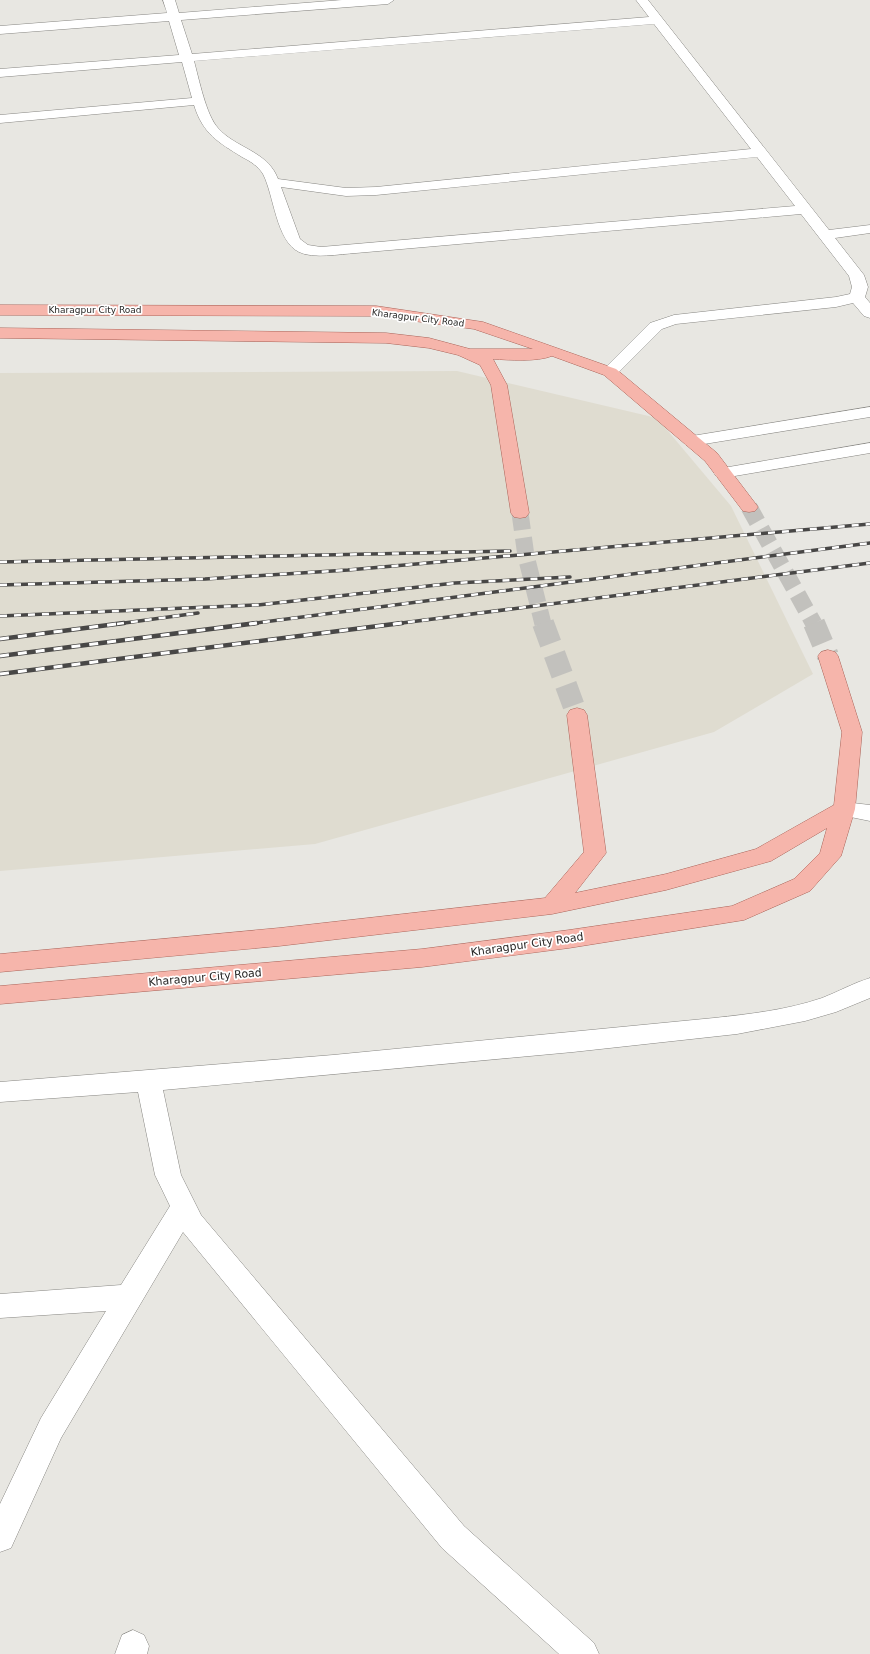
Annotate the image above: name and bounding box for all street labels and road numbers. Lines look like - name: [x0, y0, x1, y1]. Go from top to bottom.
- street label: Kharagpur City Road: [48, 305, 142, 315]
- street label: Kharagpur City Road: [371, 307, 465, 329]
- street label: Kharagpur City Road: [470, 930, 584, 959]
- street label: Kharagpur City Road: [148, 966, 262, 989]

